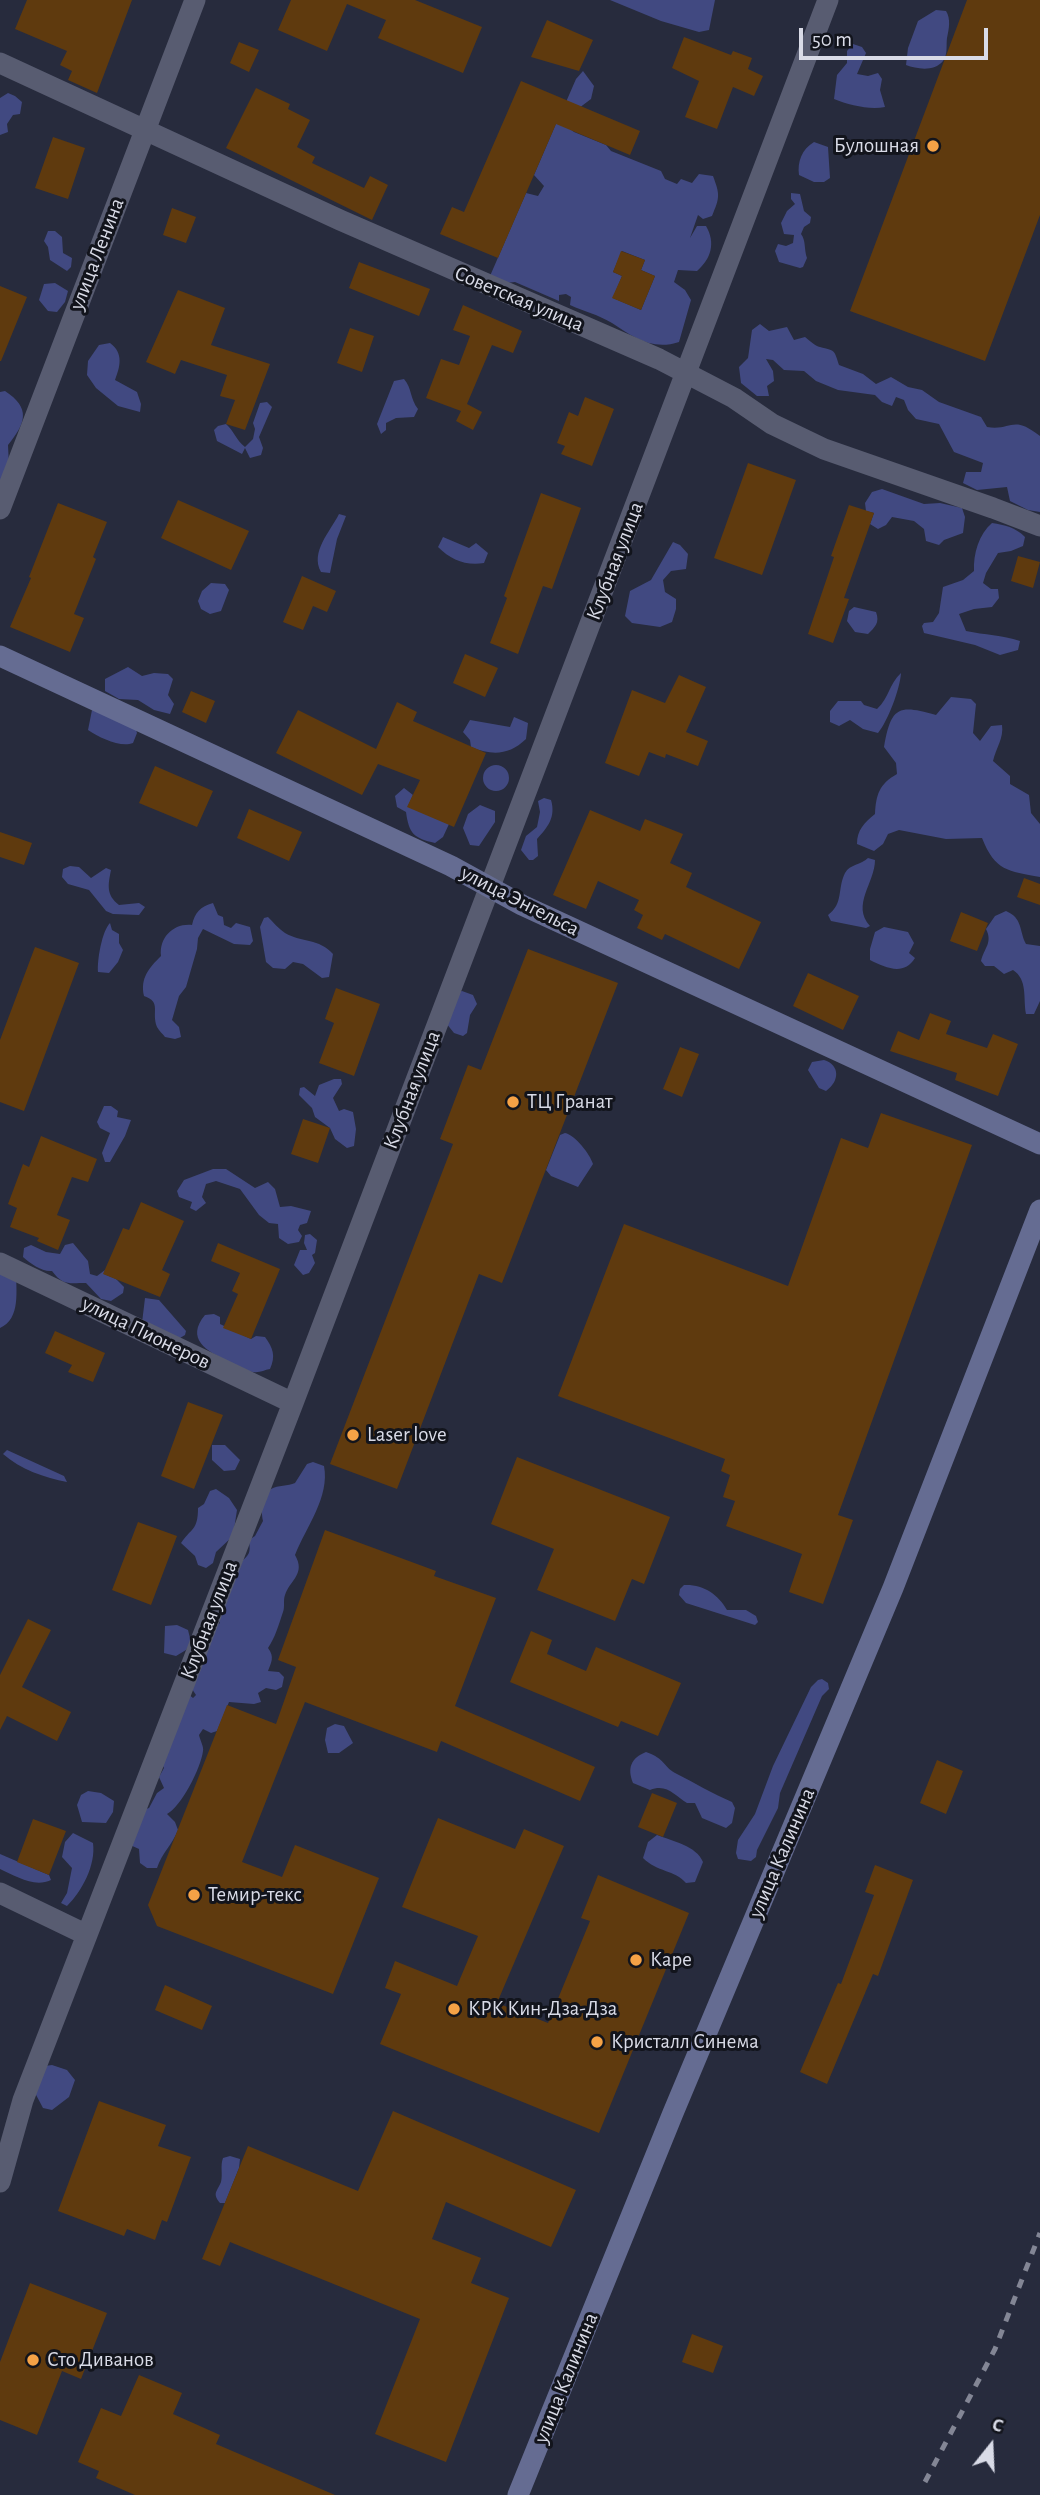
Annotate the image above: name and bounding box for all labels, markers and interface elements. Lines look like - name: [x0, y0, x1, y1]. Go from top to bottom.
- scale bar: [802, 14, 991, 58]
- text: 50 m: [812, 29, 852, 50]
- place label: Булошная: [834, 133, 919, 159]
- marker: Булошная: [925, 138, 941, 154]
- street label: улица Ленина: [64, 194, 130, 314]
- street label: Советская улица: [450, 260, 588, 338]
- street label: Клубная улица: [581, 498, 649, 624]
- street label: улица Энгельса: [457, 860, 583, 942]
- street label: Клубная улица: [378, 1027, 446, 1153]
- place label: ТЦ Гранат: [527, 1089, 613, 1115]
- marker: ТЦ Гранат: [505, 1094, 521, 1110]
- street label: улица Пионеров: [78, 1291, 214, 1375]
- place label: Laser love: [367, 1422, 447, 1448]
- marker: Laser love: [345, 1427, 361, 1443]
- street label: Клубная улица: [175, 1557, 243, 1683]
- street label: улица Калинина: [743, 1784, 821, 1922]
- place label: Темир-текс: [208, 1882, 302, 1908]
- marker: Темир-текс: [186, 1887, 202, 1903]
- place label: Каре: [650, 1947, 692, 1973]
- marker: Каре: [628, 1952, 644, 1968]
- place label: КРК Кин-Дза-Дза: [468, 1996, 617, 2022]
- marker: КРК Кин-Дза-Дза: [446, 2001, 462, 2017]
- place label: Кристалл Синема: [611, 2029, 759, 2055]
- marker: Кристалл Синема: [589, 2034, 605, 2050]
- street label: улица Калинина: [528, 2309, 604, 2447]
- place label: Сто Диванов: [47, 2347, 154, 2373]
- marker: Сто Диванов: [25, 2352, 41, 2368]
- north arrow: [956, 2411, 1026, 2481]
- text: С: [990, 2415, 1006, 2436]

